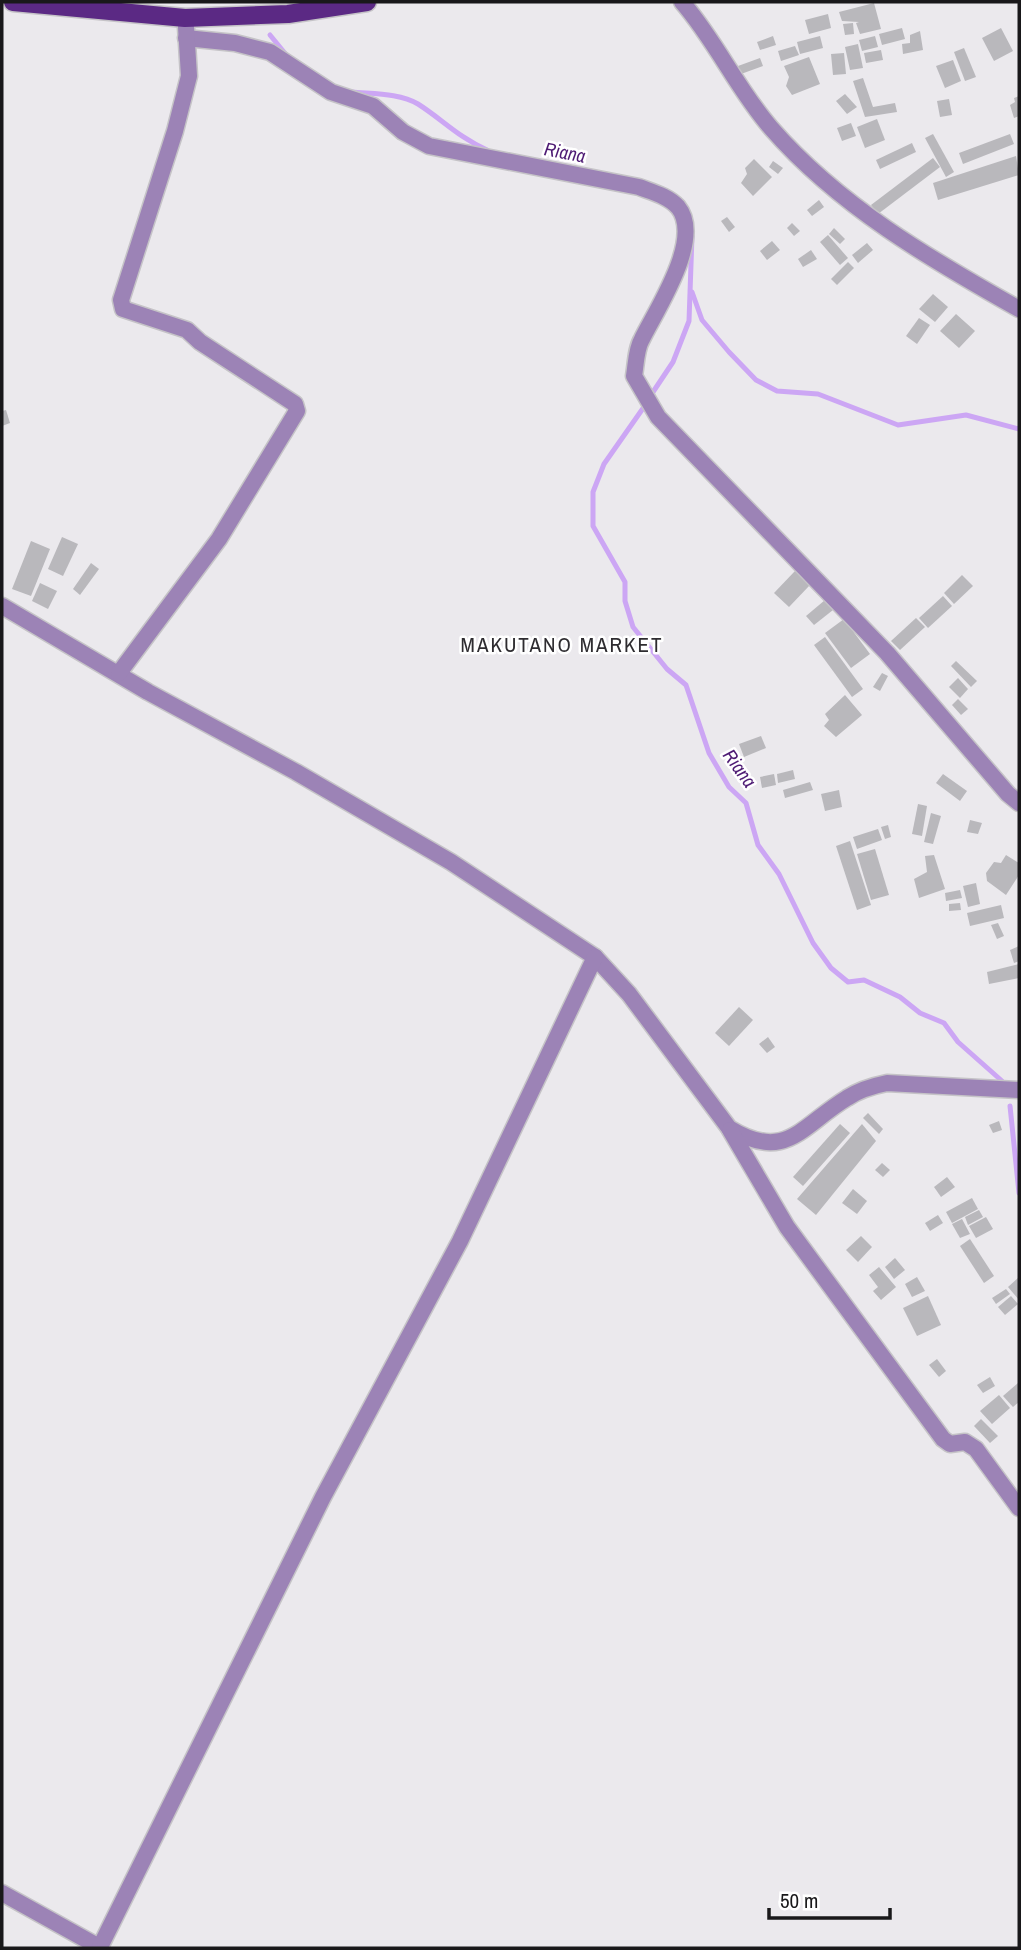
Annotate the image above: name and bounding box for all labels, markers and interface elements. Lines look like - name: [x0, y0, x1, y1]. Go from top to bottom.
- water label: Riana: [542, 135, 588, 169]
- district label: MAKUTANO MARKET: [461, 630, 663, 659]
- water label: Riana: [717, 744, 763, 793]
- scale bar: [769, 1876, 890, 1920]
- text: 50 m: [780, 1886, 818, 1915]

